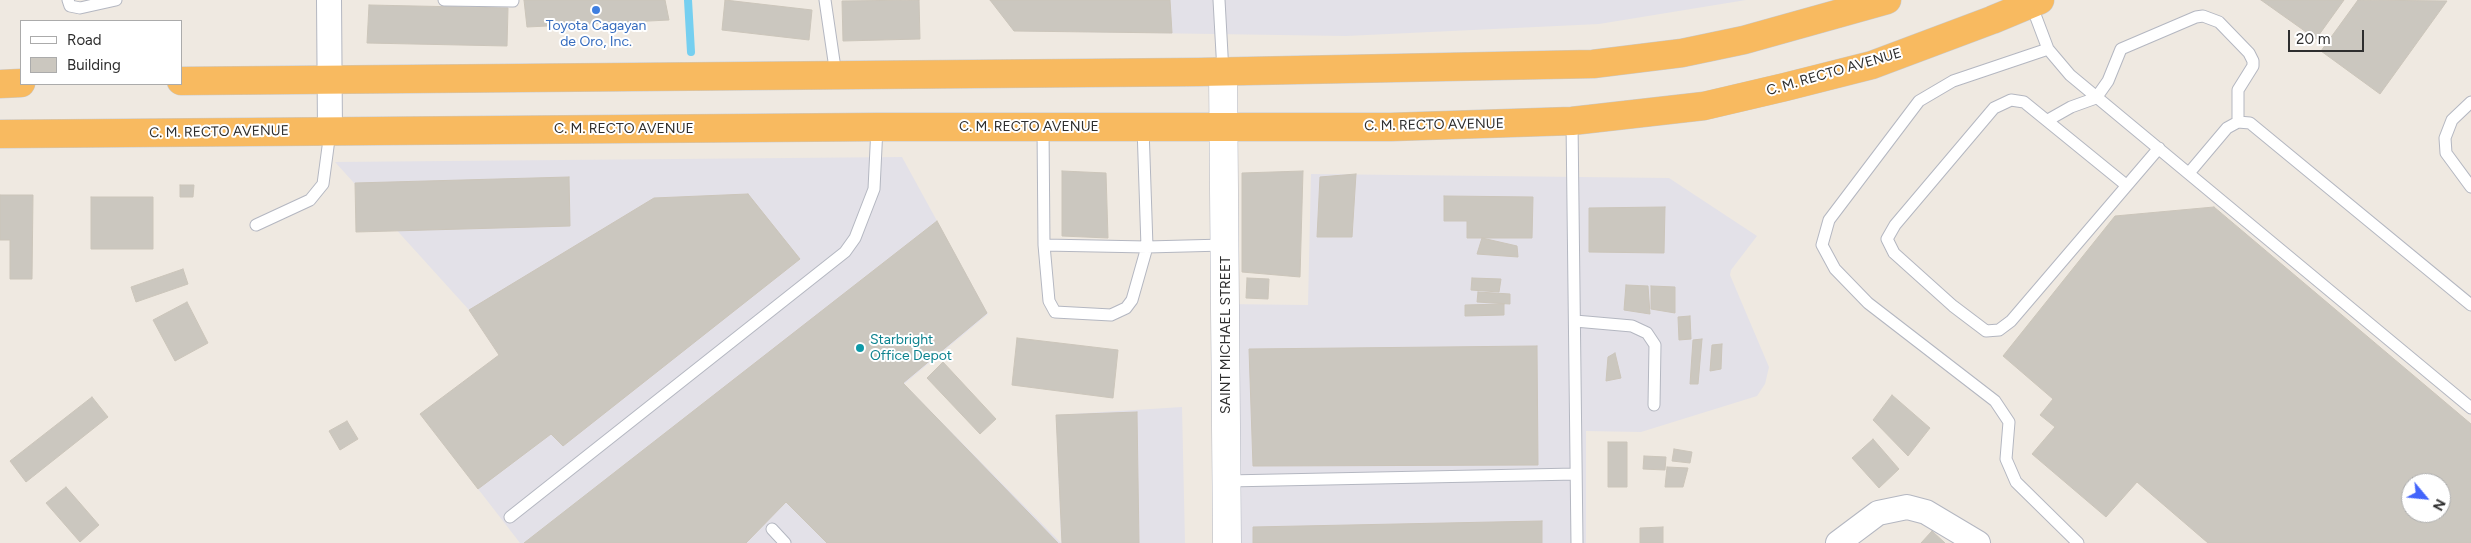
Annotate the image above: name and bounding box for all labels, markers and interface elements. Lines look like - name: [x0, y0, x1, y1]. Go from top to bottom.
- marker: Toyota Cagayan de Oro, Inc.: [590, 4, 602, 16]
- place label: Toyota Cagayan de Oro, Inc.: [546, 18, 646, 50]
- legend: [20, 20, 182, 85]
- scale bar: [2291, 20, 2367, 52]
- text: 20 m: [2296, 30, 2330, 48]
- text: Road: [67, 31, 102, 49]
- street label: C. M. RECTO AVENUE: [1765, 45, 1903, 99]
- text: Building: [67, 56, 121, 74]
- street label: C. M. RECTO AVENUE: [1364, 115, 1504, 135]
- street label: C. M. RECTO AVENUE: [959, 119, 1099, 135]
- street label: C. M. RECTO AVENUE: [554, 121, 694, 137]
- street label: C. M. RECTO AVENUE: [149, 122, 289, 142]
- street label: SAINT MICHAEL STREET: [1218, 256, 1234, 414]
- place label: Starbright Office Depot: [870, 332, 952, 364]
- marker: Starbright Office Depot: [854, 342, 866, 354]
- north arrow: [2401, 473, 2451, 523]
- text: N: [2429, 496, 2449, 514]

